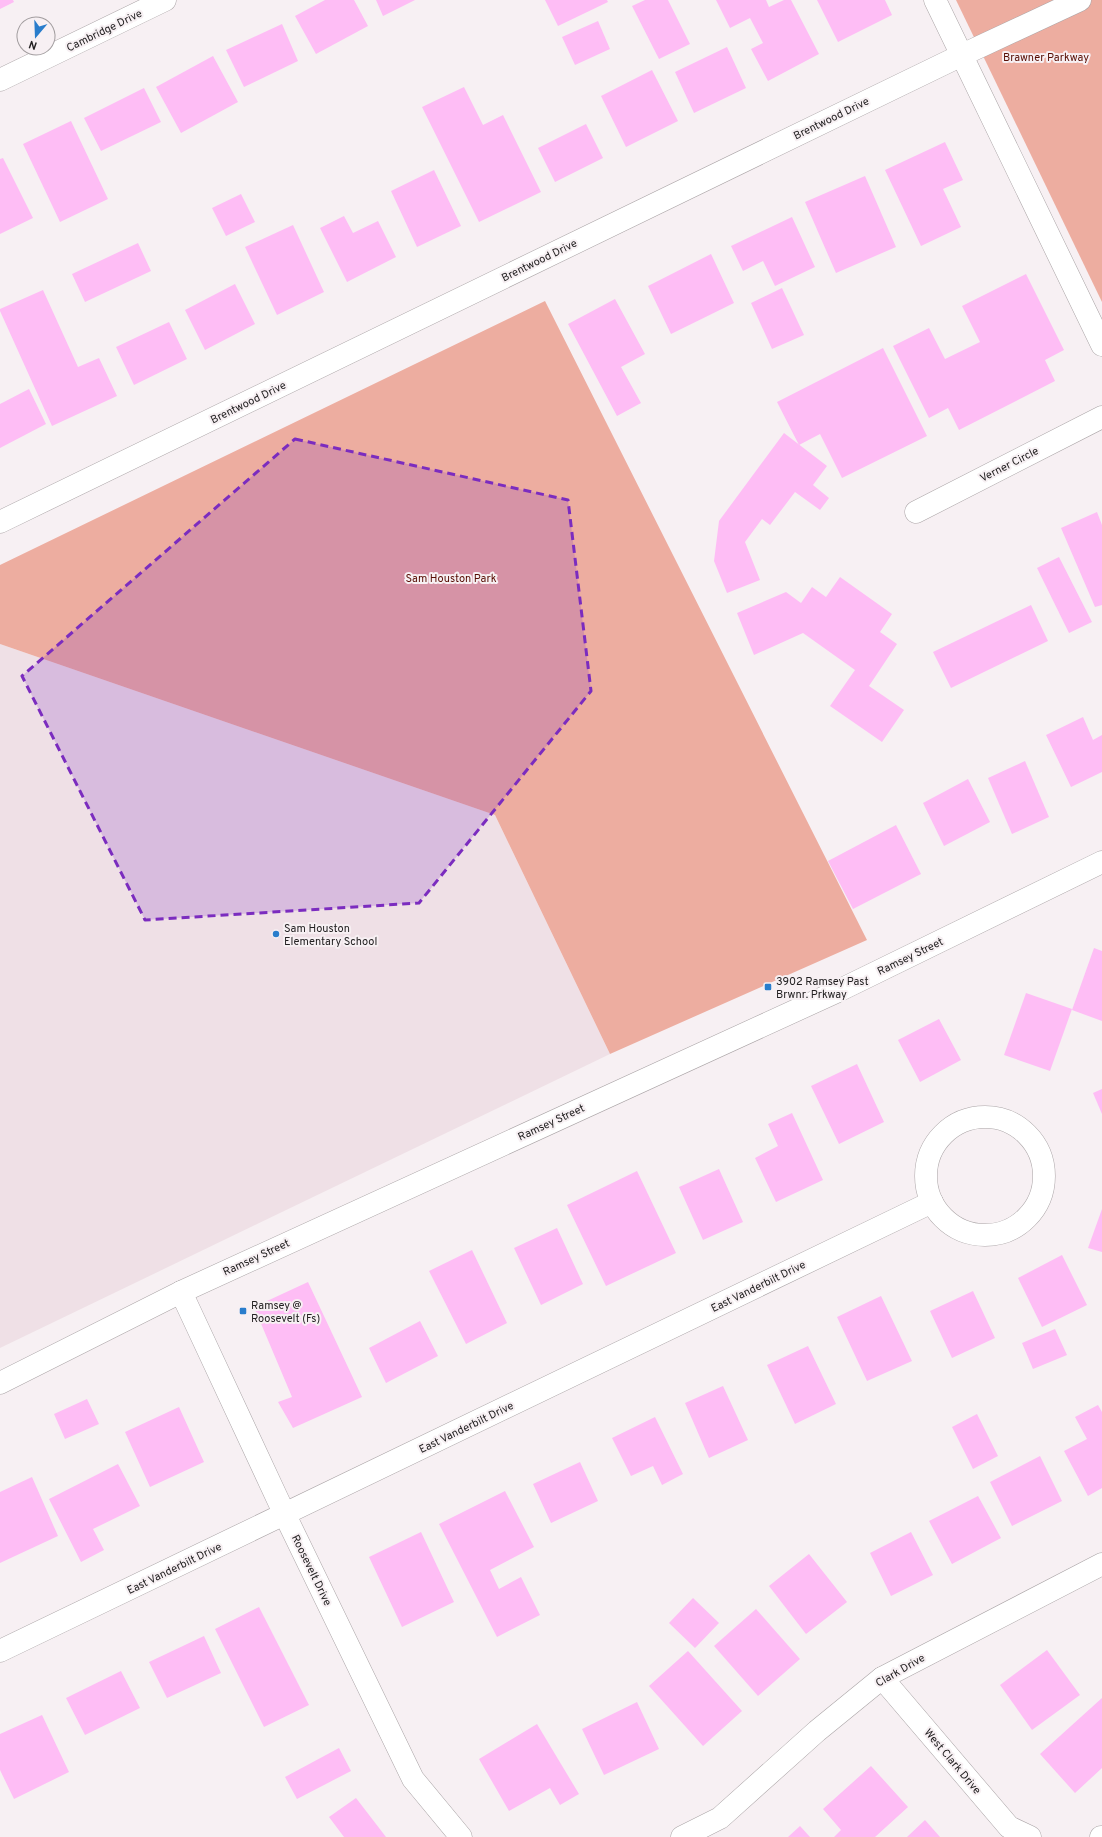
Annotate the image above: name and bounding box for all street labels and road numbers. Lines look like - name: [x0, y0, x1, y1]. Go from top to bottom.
- street label: Cambridge Drive: [64, 7, 145, 55]
- street label: Brentwood Drive: [791, 95, 872, 143]
- street label: Brentwood Drive: [499, 237, 580, 285]
- street label: Brentwood Drive: [208, 379, 289, 427]
- street label: Verner Circle: [978, 444, 1041, 486]
- street label: Ramsey Street: [875, 935, 946, 979]
- street label: Ramsey Street: [516, 1101, 587, 1144]
- street label: Ramsey Street: [221, 1236, 292, 1279]
- street label: East Vanderbilt Drive: [709, 1258, 808, 1316]
- street label: East Vanderbilt Drive: [417, 1399, 516, 1457]
- street label: Roosevelt Drive: [288, 1533, 334, 1608]
- street label: East Vanderbilt Drive: [125, 1540, 224, 1598]
- street label: Clark Drive: [873, 1651, 928, 1691]
- street label: West Clark Drive: [921, 1726, 984, 1797]

